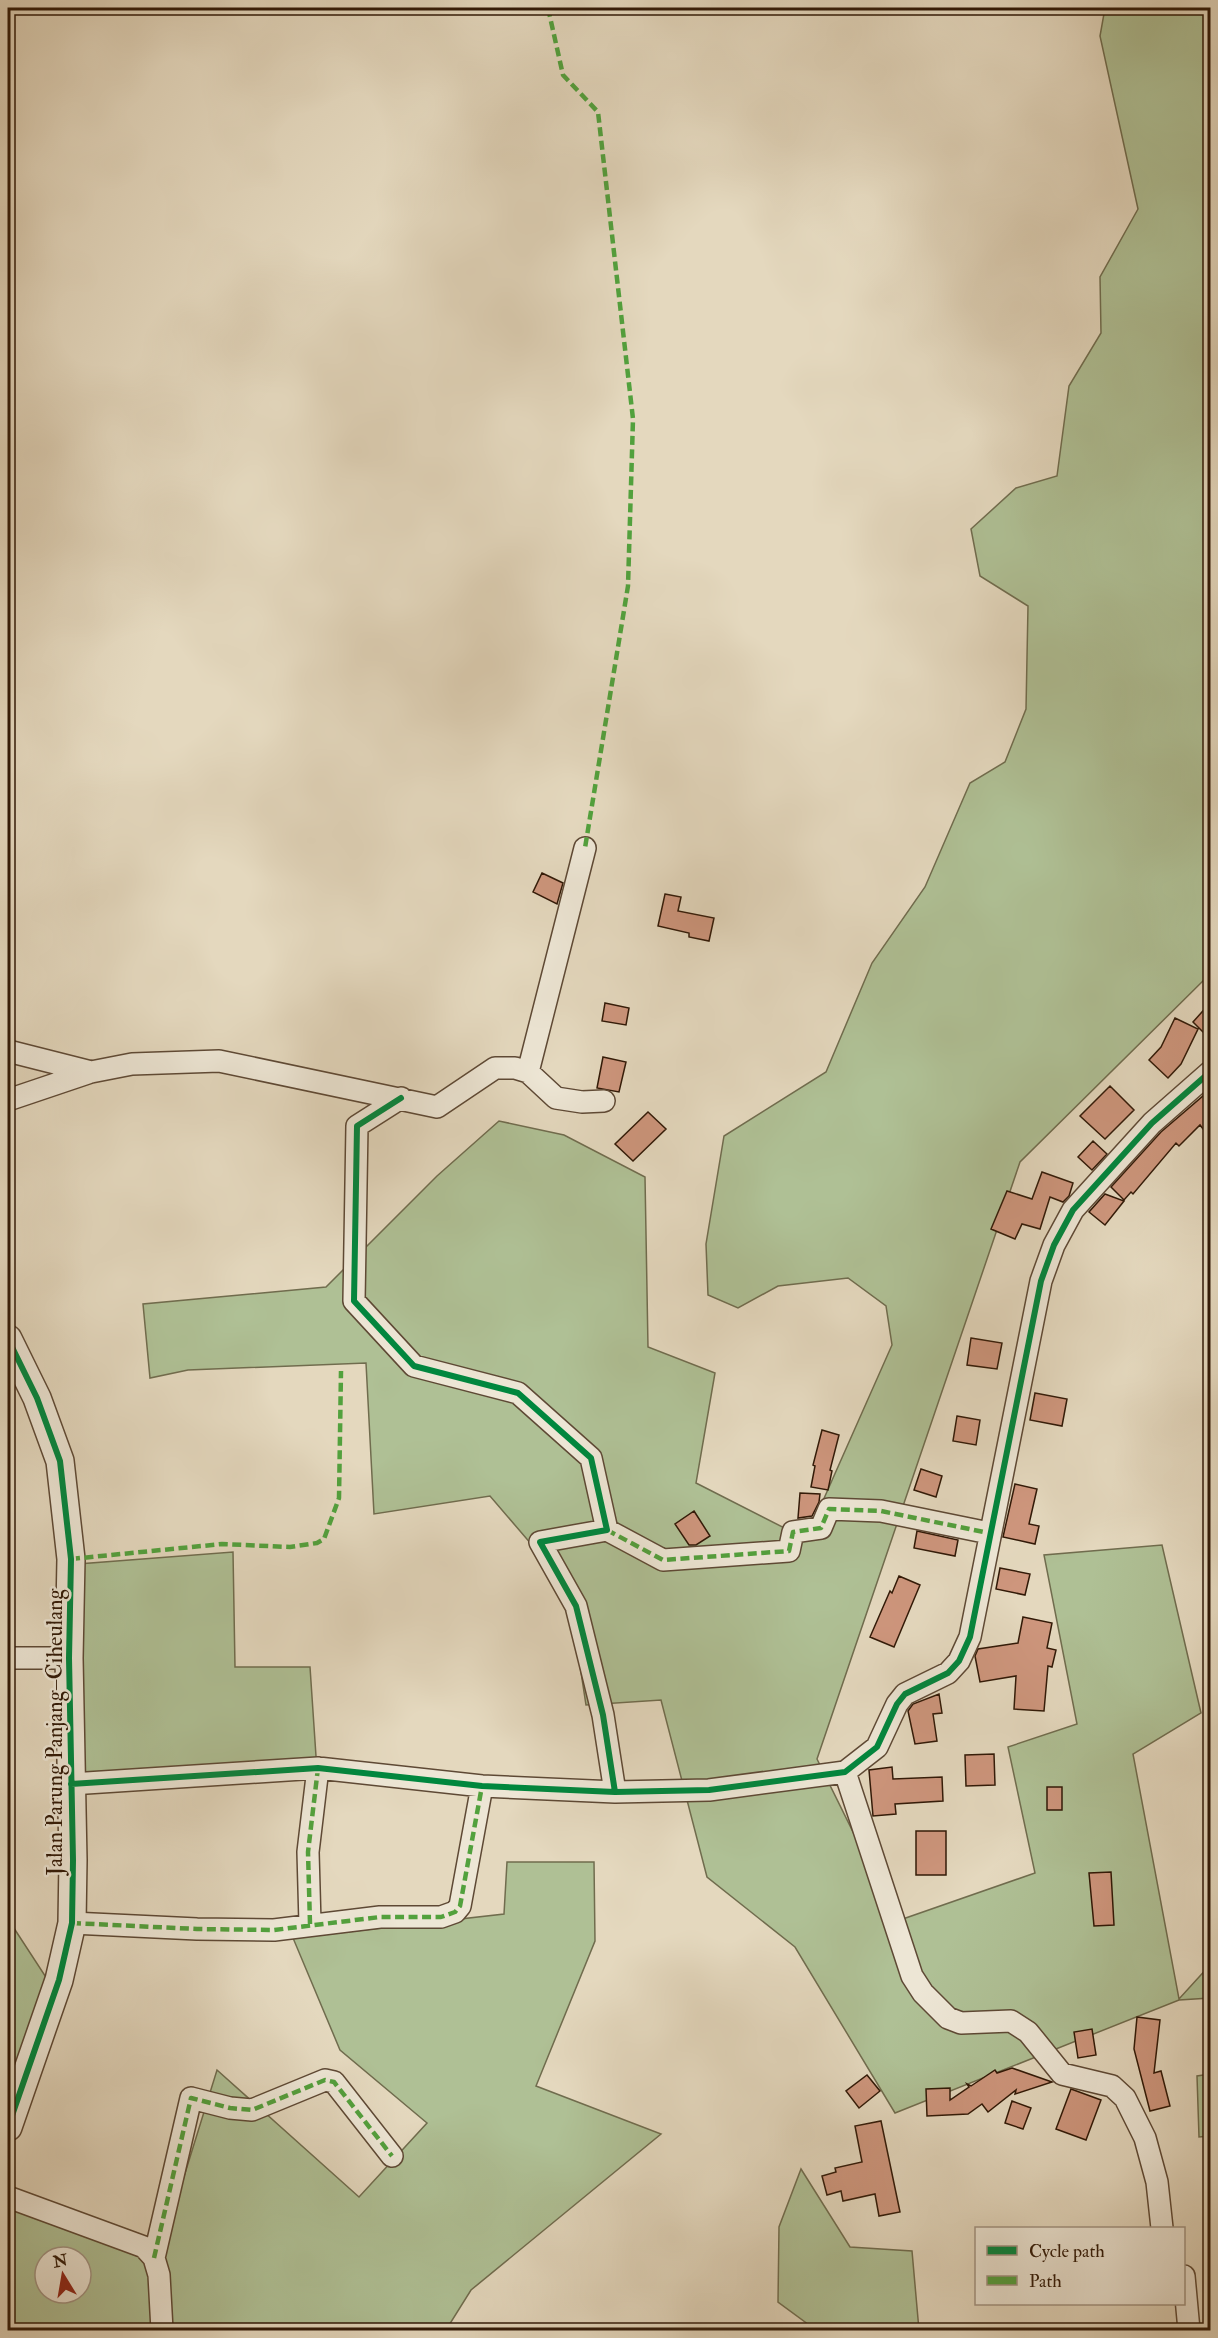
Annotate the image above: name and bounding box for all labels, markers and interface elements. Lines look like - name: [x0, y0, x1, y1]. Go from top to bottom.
- street label: Jalan Parung Panjang–Ciheulang: [41, 1587, 69, 1876]
- legend: [975, 2227, 1185, 2305]
- text: Cycle path: [1029, 2240, 1105, 2263]
- north arrow: [33, 2245, 93, 2305]
- text: N: [50, 2250, 70, 2273]
- text: Path: [1029, 2270, 1062, 2293]

